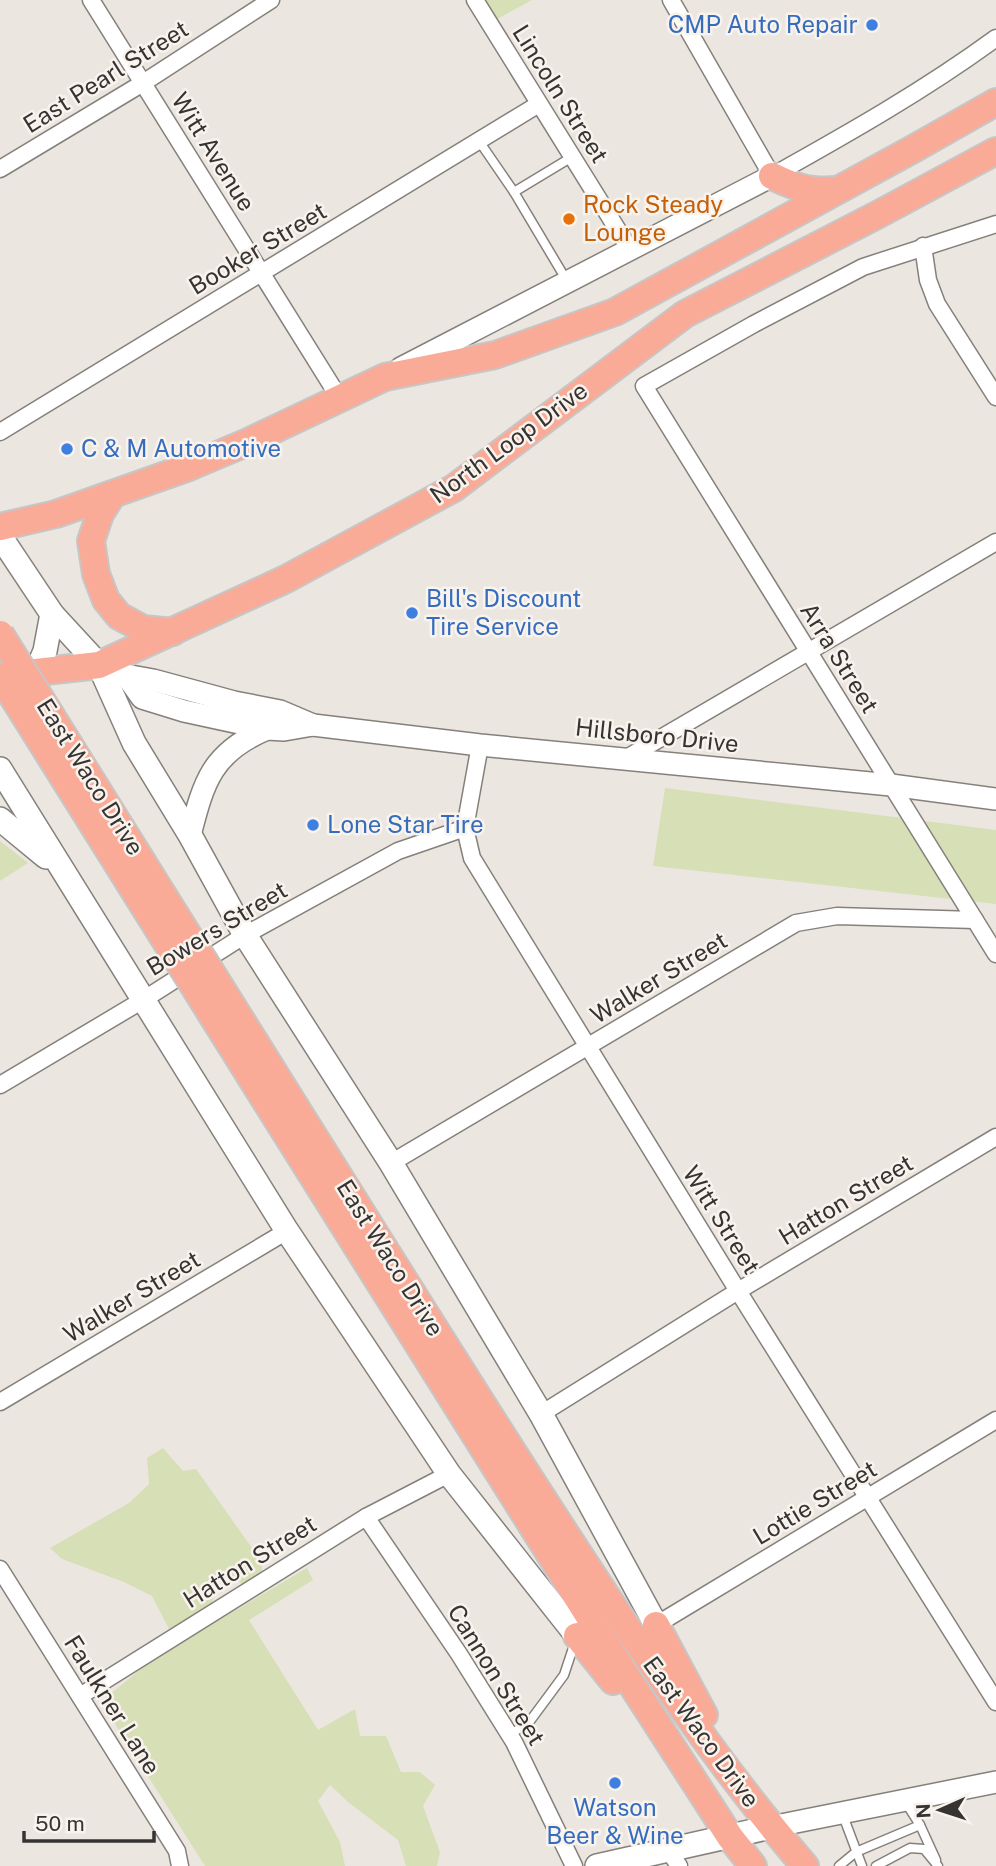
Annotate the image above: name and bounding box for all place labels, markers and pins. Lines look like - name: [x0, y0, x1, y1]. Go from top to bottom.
- place label: CMP Auto Repair: [668, 10, 858, 38]
- marker: CMP Auto Repair: [864, 17, 880, 33]
- place label: Rock Steady Lounge: [583, 190, 723, 246]
- marker: Rock Steady Lounge: [561, 211, 577, 227]
- place label: C & M Automotive: [81, 434, 281, 462]
- marker: C & M Automotive: [59, 441, 75, 457]
- place label: Bill's Discount Tire Service: [426, 584, 581, 640]
- marker: Bill's Discount Tire Service: [404, 605, 420, 621]
- place label: Lone Star Tire: [327, 810, 484, 838]
- marker: Lone Star Tire: [305, 817, 321, 833]
- marker: Watson Beer & Wine: [607, 1775, 623, 1791]
- place label: Watson Beer & Wine: [546, 1793, 684, 1849]

